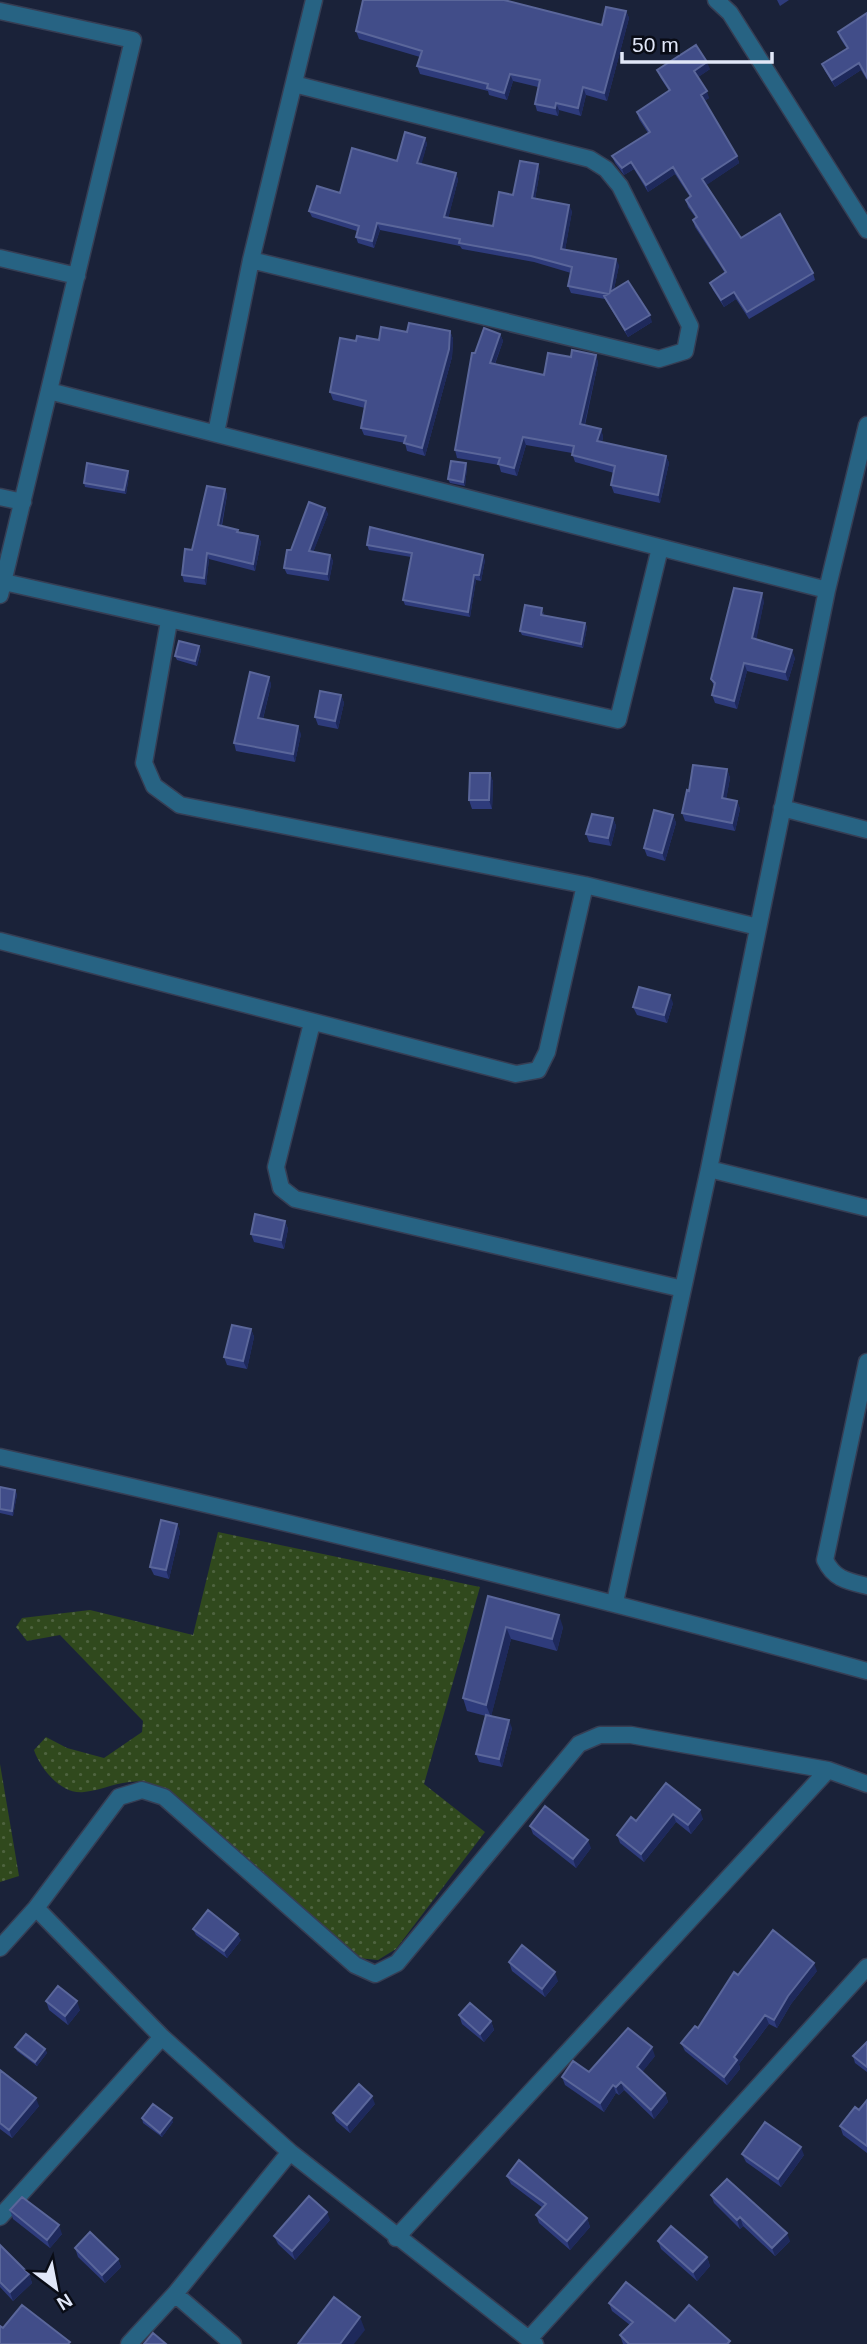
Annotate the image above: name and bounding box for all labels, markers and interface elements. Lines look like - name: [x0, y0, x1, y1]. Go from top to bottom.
- scale bar: [622, 21, 772, 65]
- text: 50 m: [632, 33, 679, 56]
- north arrow: [21, 2253, 91, 2323]
- text: N: [53, 2289, 76, 2315]

